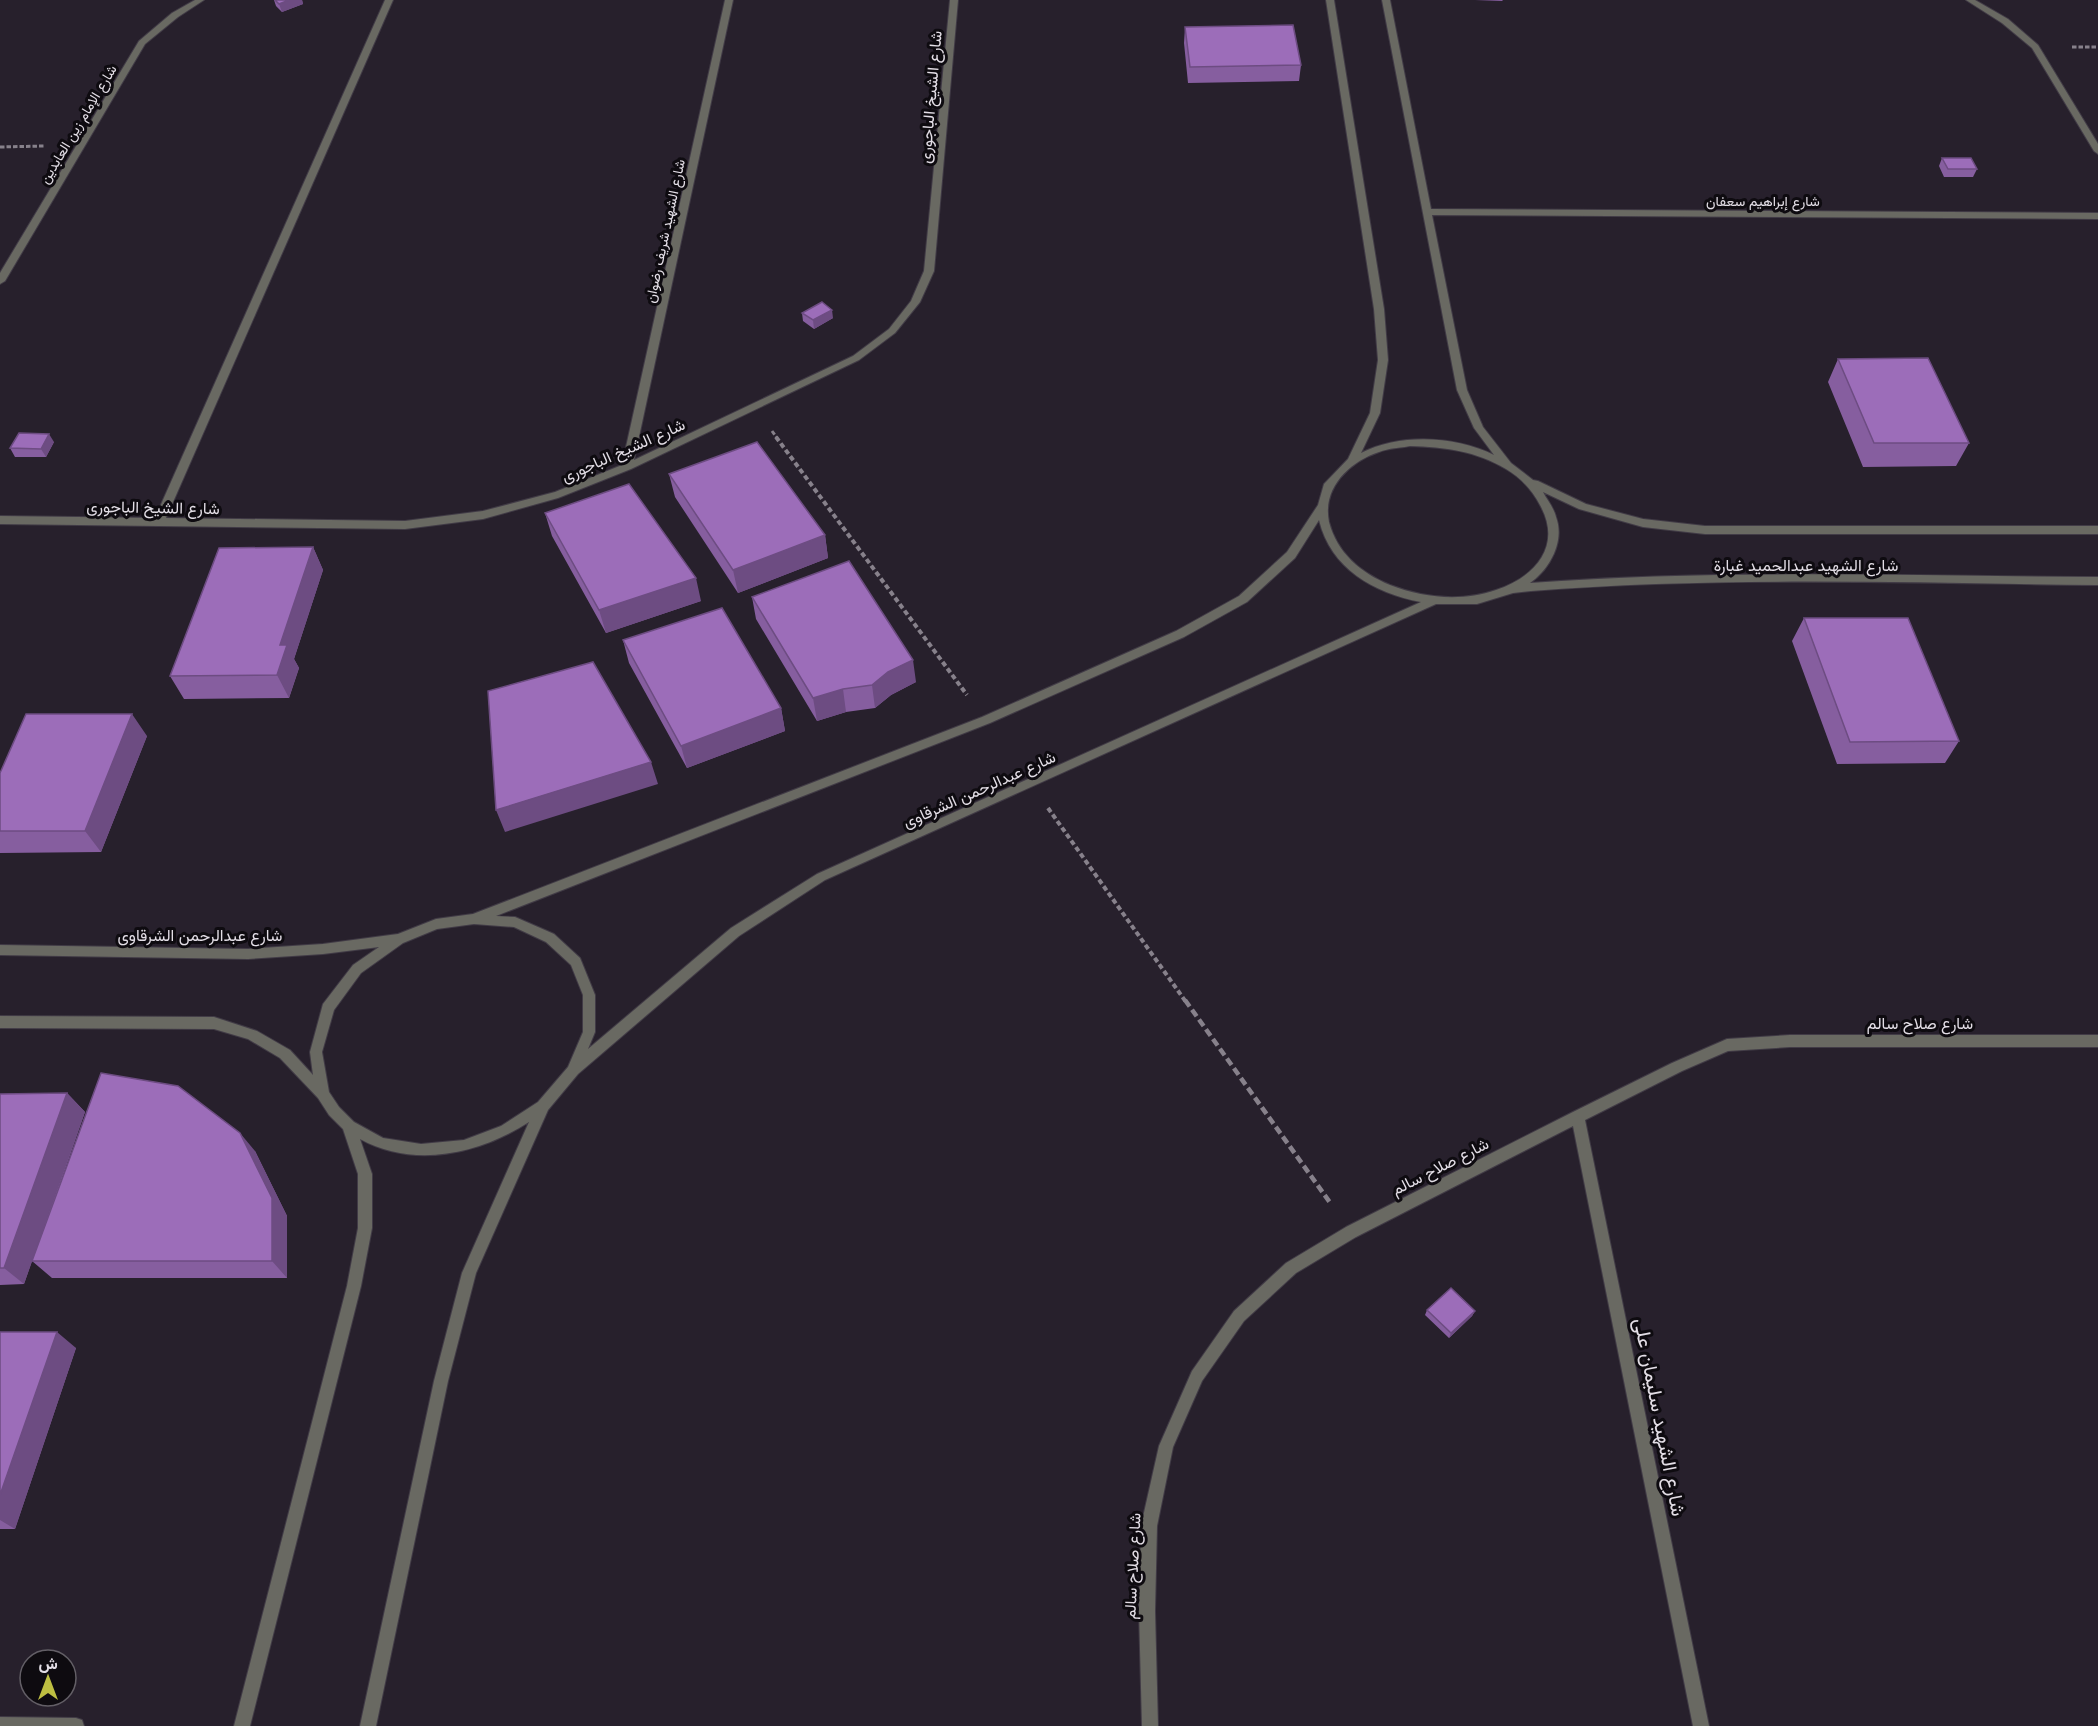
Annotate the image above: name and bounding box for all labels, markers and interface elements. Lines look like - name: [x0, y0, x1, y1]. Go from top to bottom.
- street label: شارع الشيخ الباجورى: [916, 30, 948, 164]
- street label: شارع الإمام زين العابدين: [36, 62, 122, 188]
- street label: شارع الشهيد شريف رضوان: [642, 158, 691, 305]
- street label: شارع إبراهيم سعفان: [1706, 193, 1820, 212]
- street label: شارع الشيخ الباجورى: [559, 416, 689, 488]
- street label: شارع الشيخ الباجورى: [86, 498, 220, 520]
- street label: شارع الشهيد عبدالحميد غبارة: [1714, 557, 1898, 577]
- street label: شارع عبدالرحمن الشرقاوى: [900, 748, 1059, 834]
- street label: شارع عبدالرحمن الشرقاوى: [118, 927, 282, 947]
- street label: شارع صلاح سالم: [1867, 1015, 1973, 1035]
- street label: شارع صلاح سالم: [1389, 1135, 1493, 1201]
- street label: شارع الشهيد سليمان على: [1627, 1316, 1690, 1519]
- street label: شارع صلاح سالم: [1121, 1512, 1147, 1620]
- north arrow: [18, 1648, 78, 1708]
- text: ش: [38, 1655, 58, 1673]

